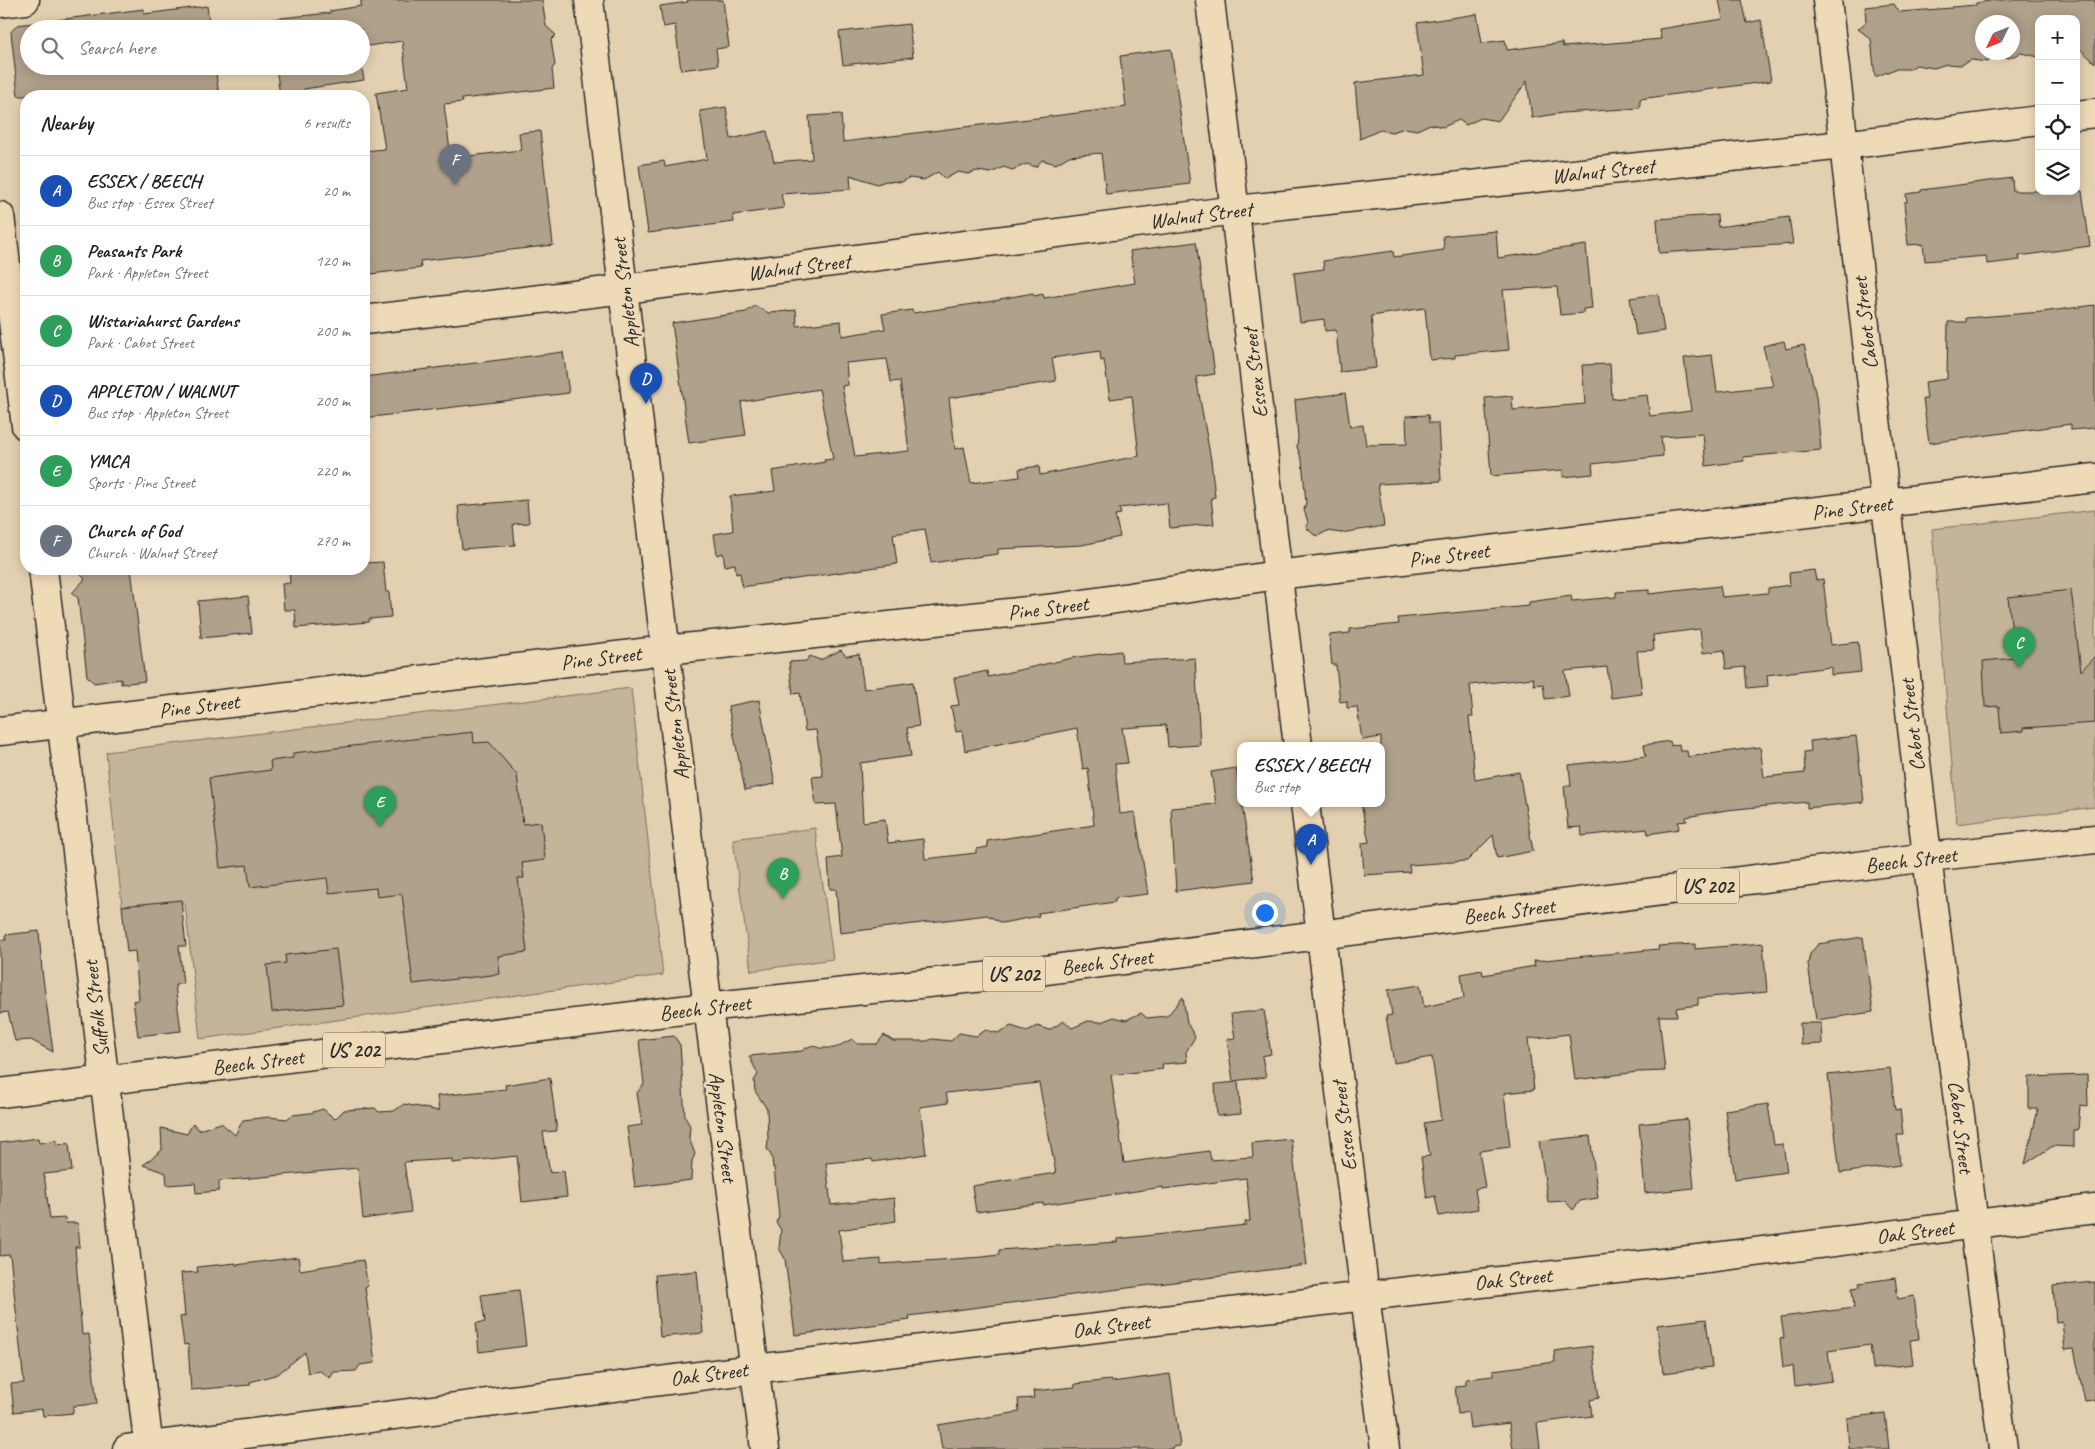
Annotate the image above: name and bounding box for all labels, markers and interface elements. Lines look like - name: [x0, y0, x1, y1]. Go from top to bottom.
- north arrow: [1975, 15, 2020, 60]
- map controls: [2035, 15, 2080, 195]
- button: +: [2035, 15, 2080, 60]
- search box: [20, 20, 370, 75]
- icon: search: [38, 34, 66, 62]
- text: Search here: [78, 36, 155, 60]
- button: −: [2035, 60, 2080, 105]
- button: locate: [2035, 105, 2080, 150]
- text: Nearby: [40, 110, 93, 136]
- text: 6 results: [303, 113, 350, 133]
- pin: F: [439, 144, 471, 185]
- button: layers: [2035, 150, 2080, 195]
- street label: Walnut Street: [1551, 152, 1659, 189]
- text: ESSEX / BEECH: [87, 169, 201, 193]
- text: A: [52, 181, 60, 201]
- text: 20 m: [323, 181, 350, 201]
- text: Bus stop · Essex Street: [87, 193, 213, 213]
- street label: Walnut Street: [1148, 195, 1257, 234]
- street label: Appleton Street: [605, 234, 645, 350]
- text: Peasants Park: [87, 239, 181, 263]
- street label: Walnut Street: [746, 247, 855, 286]
- text: B: [52, 251, 60, 271]
- text: 120 m: [316, 251, 350, 271]
- text: Park · Appleton Street: [87, 263, 208, 283]
- street label: Cabot Street: [1846, 273, 1884, 371]
- text: Wistariahurst Gardens: [87, 309, 239, 333]
- text: C: [52, 321, 60, 341]
- text: 200 m: [316, 321, 350, 341]
- street label: Essex Street: [1236, 324, 1273, 419]
- text: Park · Cabot Street: [87, 333, 194, 353]
- pin: D: [630, 363, 662, 404]
- text: APPLETON / WALNUT: [87, 379, 236, 403]
- text: D: [51, 391, 61, 411]
- text: 200 m: [316, 391, 350, 411]
- text: Bus stop · Appleton Street: [87, 403, 228, 423]
- text: YMCA: [87, 449, 129, 473]
- text: E: [52, 461, 60, 481]
- text: 220 m: [316, 461, 350, 481]
- text: Sports · Pine Street: [87, 473, 195, 493]
- street label: Pine Street: [1810, 490, 1896, 526]
- text: Church of God: [87, 519, 181, 543]
- text: F: [52, 531, 60, 551]
- text: 270 m: [316, 531, 350, 551]
- street label: Pine Street: [1407, 537, 1493, 573]
- text: Church · Walnut Street: [87, 543, 216, 563]
- street label: Pine Street: [1006, 590, 1092, 626]
- pin: C: [2003, 627, 2035, 668]
- street label: Pine Street: [559, 640, 645, 676]
- street label: Appleton Street: [655, 666, 695, 782]
- street label: Cabot Street: [1893, 675, 1931, 773]
- street label: Pine Street: [157, 688, 243, 724]
- popup: [1237, 742, 1385, 807]
- text: ESSEX / BEECH: [1254, 753, 1368, 777]
- text: Bus stop: [1254, 777, 1300, 797]
- pin: E: [364, 786, 396, 827]
- pin: A: [1295, 824, 1327, 865]
- street label: Beech Street: [1864, 841, 1960, 879]
- pin: B: [767, 858, 799, 899]
- road number: US 202: [1677, 868, 1739, 904]
- street label: Beech Street: [1462, 892, 1558, 930]
- your location: [1252, 900, 1278, 926]
- street label: Beech Street: [1060, 943, 1156, 981]
- road number: US 202: [983, 956, 1045, 992]
- street label: Suffolk Street: [77, 957, 115, 1059]
- street label: Beech Street: [658, 989, 754, 1027]
- road number: US 202: [323, 1032, 385, 1068]
- street label: Beech Street: [211, 1043, 307, 1081]
- street label: Appleton Street: [703, 1070, 743, 1186]
- street label: Essex Street: [1325, 1077, 1362, 1172]
- street label: Cabot Street: [1942, 1079, 1980, 1177]
- street label: Oak Street: [1875, 1214, 1957, 1250]
- street label: Oak Street: [1473, 1262, 1555, 1296]
- street label: Oak Street: [1071, 1308, 1153, 1344]
- street label: Oak Street: [669, 1356, 751, 1392]

